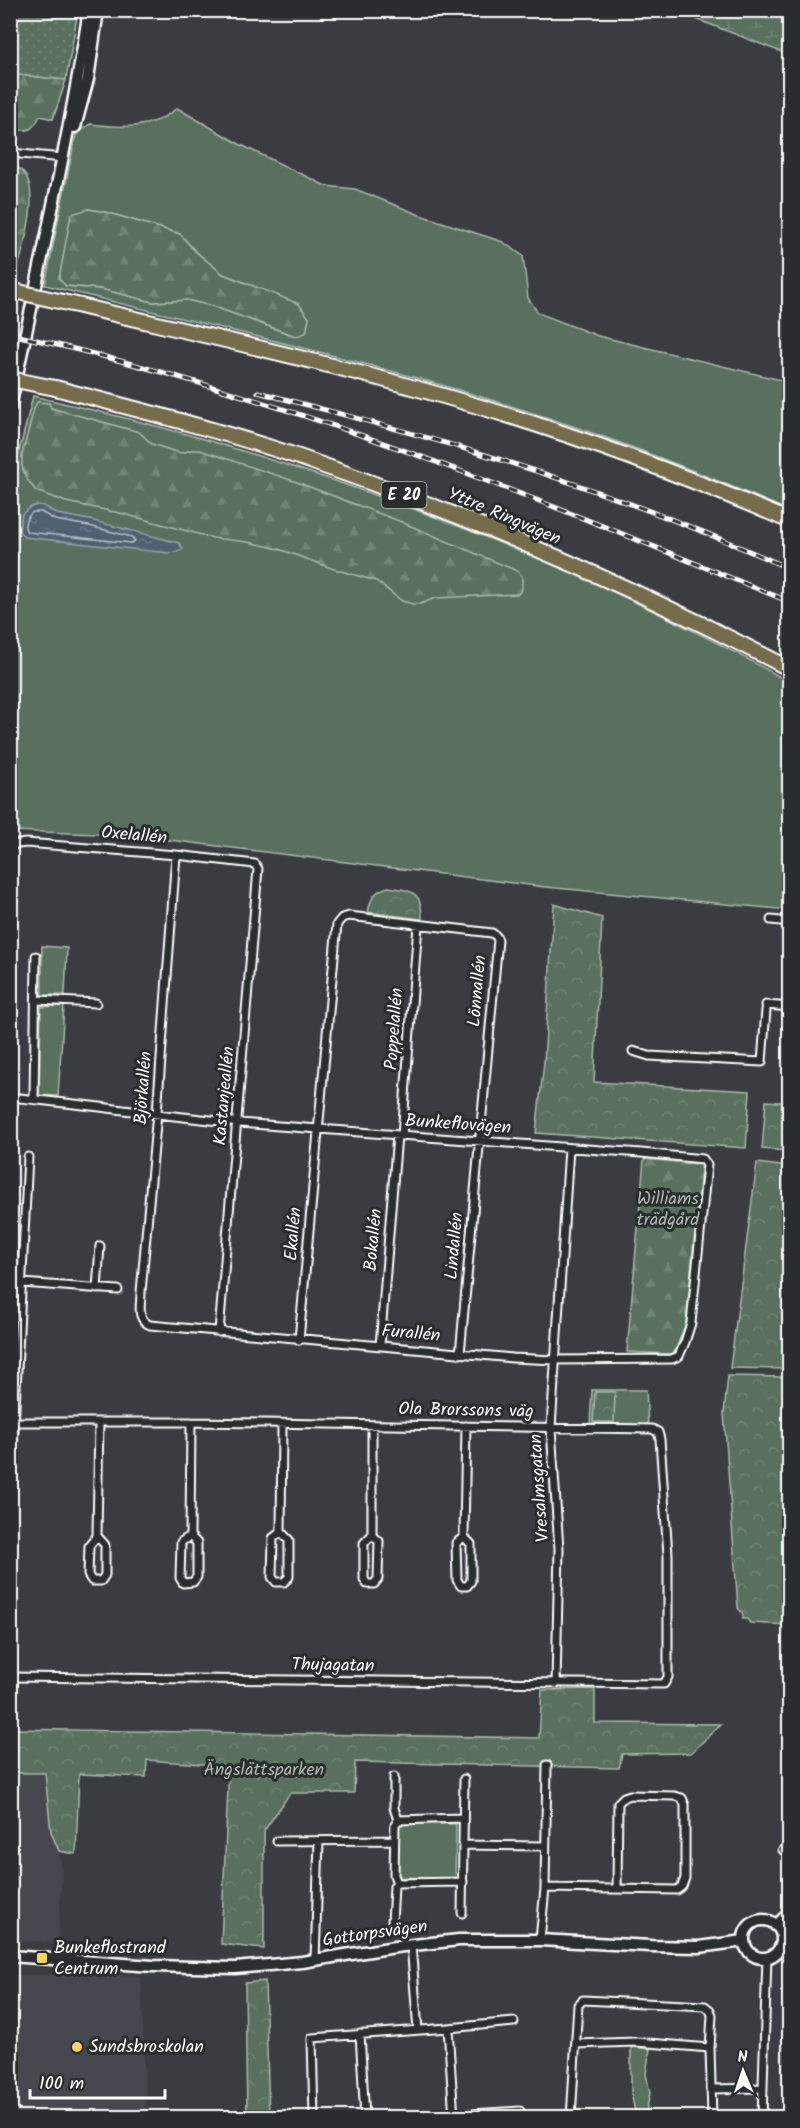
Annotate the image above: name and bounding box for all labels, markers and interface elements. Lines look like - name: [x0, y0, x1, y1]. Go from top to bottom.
- street label: Yttre Ringvägen: [443, 480, 565, 554]
- road number: E 20: [382, 482, 426, 508]
- street label: Oxelallén: [100, 819, 168, 853]
- street label: Lönnallén: [460, 954, 496, 1028]
- street label: Poppelallén: [378, 987, 412, 1071]
- street label: Kastanjeallén: [206, 1045, 244, 1147]
- street label: Björkallén: [127, 1050, 161, 1126]
- street label: Bunkeflovägen: [404, 1107, 512, 1143]
- park label: Williams trädgård: [637, 1185, 700, 1235]
- street label: Ekallén: [277, 1206, 311, 1262]
- street label: Bokallén: [357, 1207, 391, 1273]
- street label: Lindallén: [438, 1211, 472, 1281]
- street label: Furallén: [380, 1317, 442, 1351]
- street label: Ola Brorssons väg: [398, 1395, 534, 1427]
- street label: Vresalmsgatan: [522, 1433, 558, 1543]
- street label: Thujagatan: [291, 1651, 375, 1681]
- park label: Ängslättsparken: [204, 1756, 324, 1785]
- street label: Gottorpsvägen: [321, 1912, 429, 1956]
- place label: Bunkeflostrand Centrum: [54, 1934, 167, 1984]
- marker: Bunkeflostrand Centrum: [35, 1951, 49, 1965]
- place label: Sundsbroskolan: [89, 2033, 204, 2062]
- marker: Sundsbroskolan: [70, 2040, 84, 2054]
- north arrow: [713, 2041, 773, 2101]
- text: N: [737, 2045, 748, 2070]
- scale bar: [30, 2062, 165, 2100]
- text: 100 m: [39, 2070, 84, 2099]

